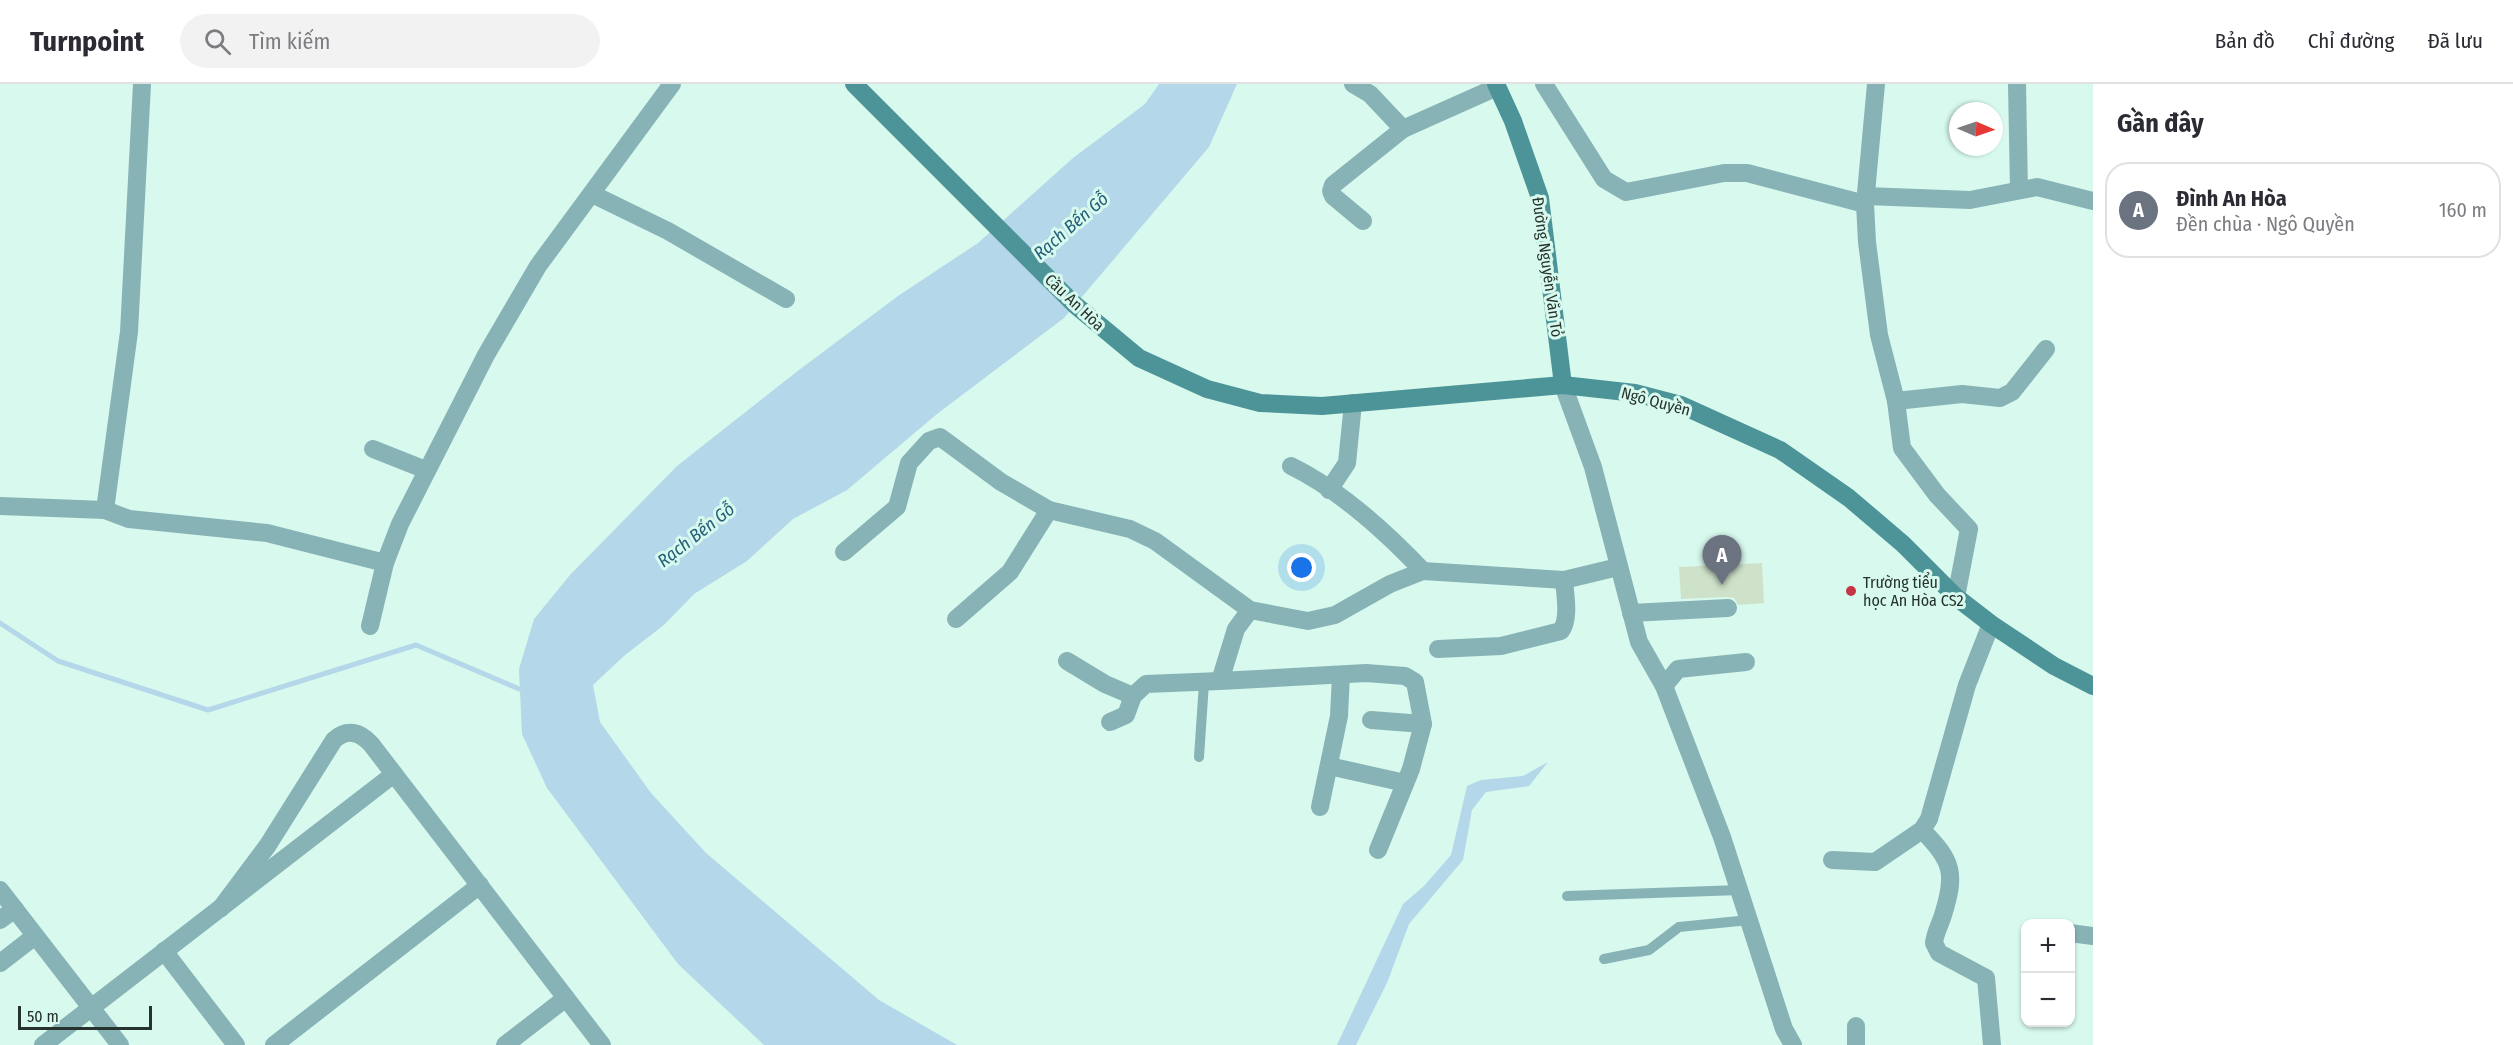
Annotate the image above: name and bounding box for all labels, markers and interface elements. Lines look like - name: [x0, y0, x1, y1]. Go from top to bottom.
- search box: [180, 14, 600, 68]
- text: Turnpoint: [30, 25, 144, 58]
- icon: search: [201, 25, 234, 58]
- text: Tìm kiếm: [249, 28, 330, 55]
- text: Bản đồ: [2215, 28, 2275, 54]
- text: Chỉ đường: [2308, 28, 2394, 54]
- text: Đã lưu: [2427, 28, 2483, 54]
- north arrow: [1949, 102, 2003, 156]
- text: Gần đây: [2117, 108, 2204, 139]
- text: Đình An Hòa: [2176, 185, 2287, 212]
- water label: Rạch Bến Gỗ: [1029, 188, 1113, 264]
- street label: Đường Nguyễn Văn Tỏ: [1528, 196, 1567, 338]
- text: A: [2133, 198, 2144, 222]
- text: 160 m: [2439, 198, 2487, 222]
- text: Đền chùa · Ngô Quyền: [2176, 212, 2355, 236]
- street label: Cầu An Hòa: [1041, 269, 1109, 335]
- street label: Ngô Quyền: [1619, 382, 1693, 420]
- water label: Rạch Bến Gỗ: [653, 498, 739, 572]
- pin: A: [1702, 536, 1742, 585]
- your location: [1287, 553, 1316, 582]
- place label: Trường tiểu học An Hòa CS2: [1863, 572, 1963, 610]
- marker: Trường tiểu học An Hòa CS2: [1844, 584, 1858, 598]
- map controls: [2021, 919, 2075, 1027]
- button: +: [2021, 919, 2075, 973]
- button: −: [2021, 973, 2075, 1027]
- scale bar: [18, 1003, 152, 1030]
- text: 50 m: [27, 1007, 59, 1026]

